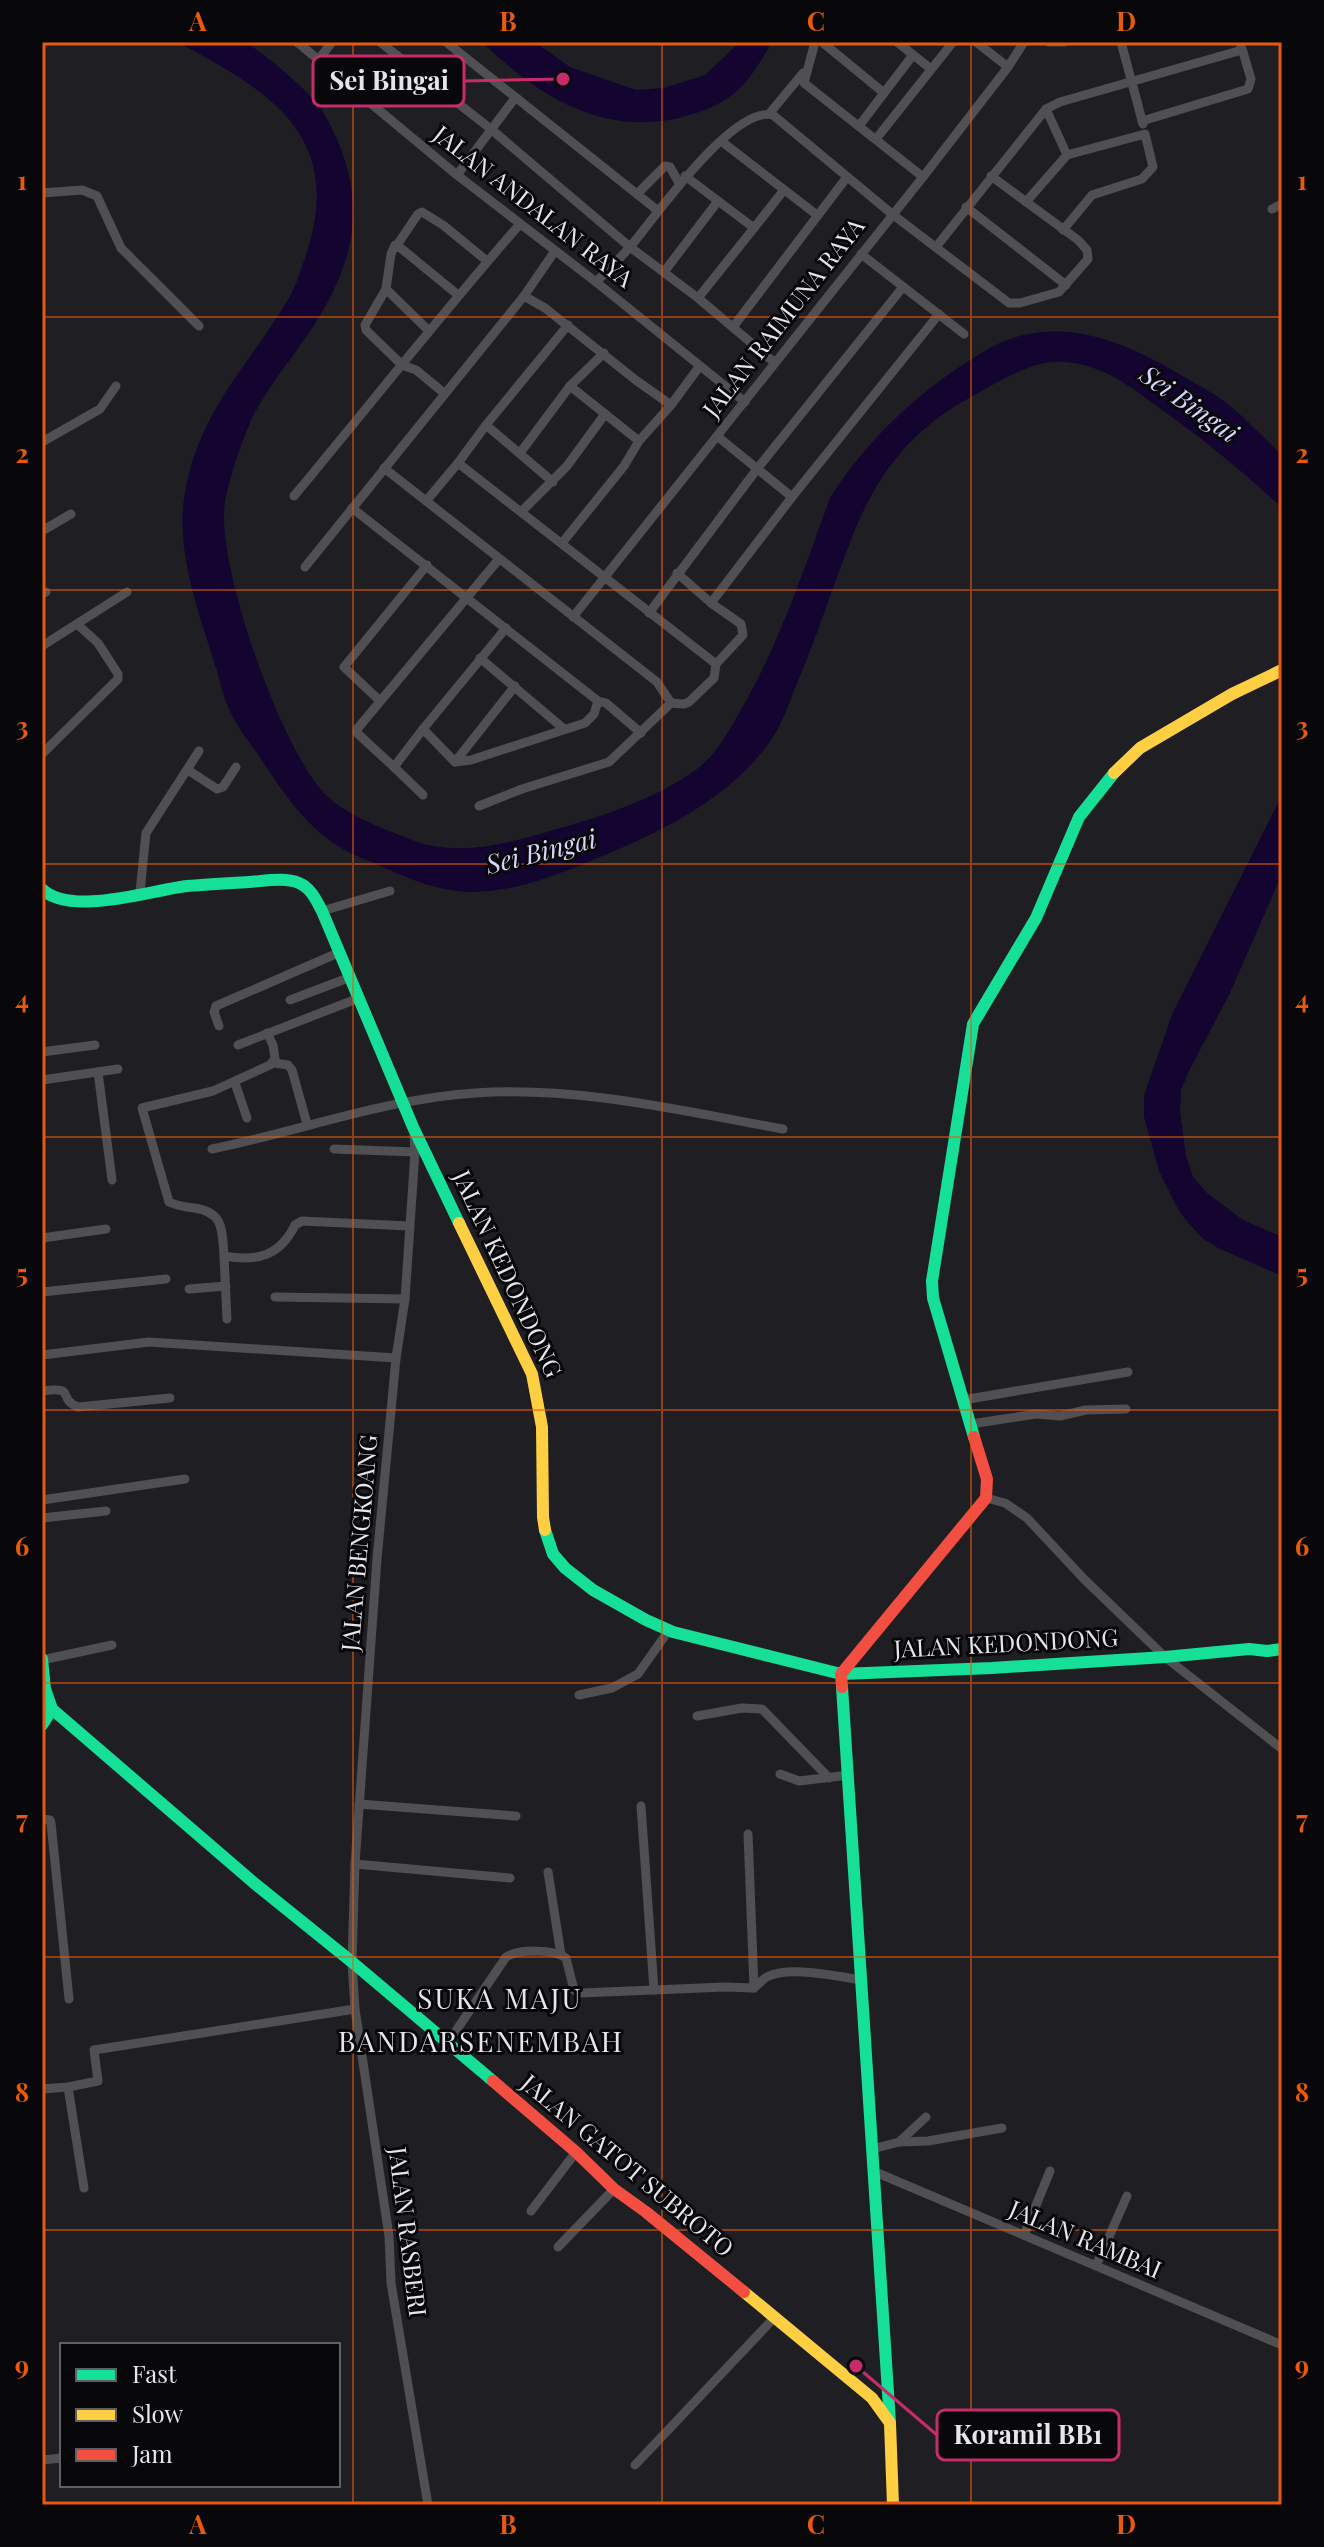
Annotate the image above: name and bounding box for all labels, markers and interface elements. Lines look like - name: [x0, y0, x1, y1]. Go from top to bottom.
- text: A: [188, 3, 207, 38]
- text: B: [499, 3, 517, 38]
- text: C: [807, 3, 825, 38]
- text: D: [1116, 3, 1136, 38]
- callout: Sei Bingai: [313, 56, 464, 106]
- text: Sei Bingai: [329, 62, 449, 97]
- street label: JALAN ANDALAN RAYA: [427, 117, 641, 294]
- text: 1: [17, 162, 27, 197]
- text: 1: [1297, 162, 1307, 197]
- street label: JALAN RAIMUNA RAYA: [694, 210, 871, 424]
- water label: Sei Bingai: [1133, 356, 1247, 450]
- text: 2: [15, 435, 29, 470]
- text: 2: [1295, 435, 1309, 470]
- text: 3: [16, 708, 28, 743]
- text: 3: [1296, 708, 1308, 743]
- water label: Sei Bingai: [481, 820, 601, 881]
- text: 4: [15, 981, 29, 1016]
- text: 4: [1295, 981, 1309, 1016]
- street label: JALAN KEDONDONG: [446, 1164, 571, 1382]
- text: 5: [16, 1255, 28, 1290]
- text: 5: [1296, 1255, 1308, 1290]
- street label: JALAN BENGKOANG: [333, 1433, 383, 1653]
- text: 6: [15, 1528, 29, 1563]
- text: 6: [1295, 1528, 1309, 1563]
- street label: JALAN KEDONDONG: [892, 1620, 1119, 1664]
- text: 7: [16, 1801, 28, 1836]
- text: 7: [1296, 1801, 1308, 1836]
- district label: SUKA MAJU: [417, 1979, 583, 2016]
- district label: BANDARSENEMBAH: [338, 2022, 624, 2059]
- street label: JALAN GATOT SUBROTO: [515, 2065, 741, 2263]
- text: 8: [15, 2074, 29, 2109]
- text: 8: [1295, 2074, 1309, 2109]
- street label: JALAN RASBERI: [383, 2144, 435, 2318]
- street label: JALAN RAMBAI: [1004, 2191, 1167, 2285]
- legend: [60, 2343, 340, 2487]
- text: 9: [15, 2347, 29, 2382]
- text: 9: [1295, 2347, 1309, 2382]
- text: Fast: [132, 2357, 177, 2389]
- text: Slow: [132, 2397, 184, 2429]
- callout: Koramil BB1: [937, 2410, 1119, 2460]
- text: Koramil BB1: [953, 2416, 1103, 2451]
- text: Jam: [131, 2437, 173, 2469]
- text: A: [188, 2506, 207, 2541]
- text: B: [499, 2506, 517, 2541]
- text: C: [807, 2506, 825, 2541]
- text: D: [1116, 2506, 1136, 2541]

